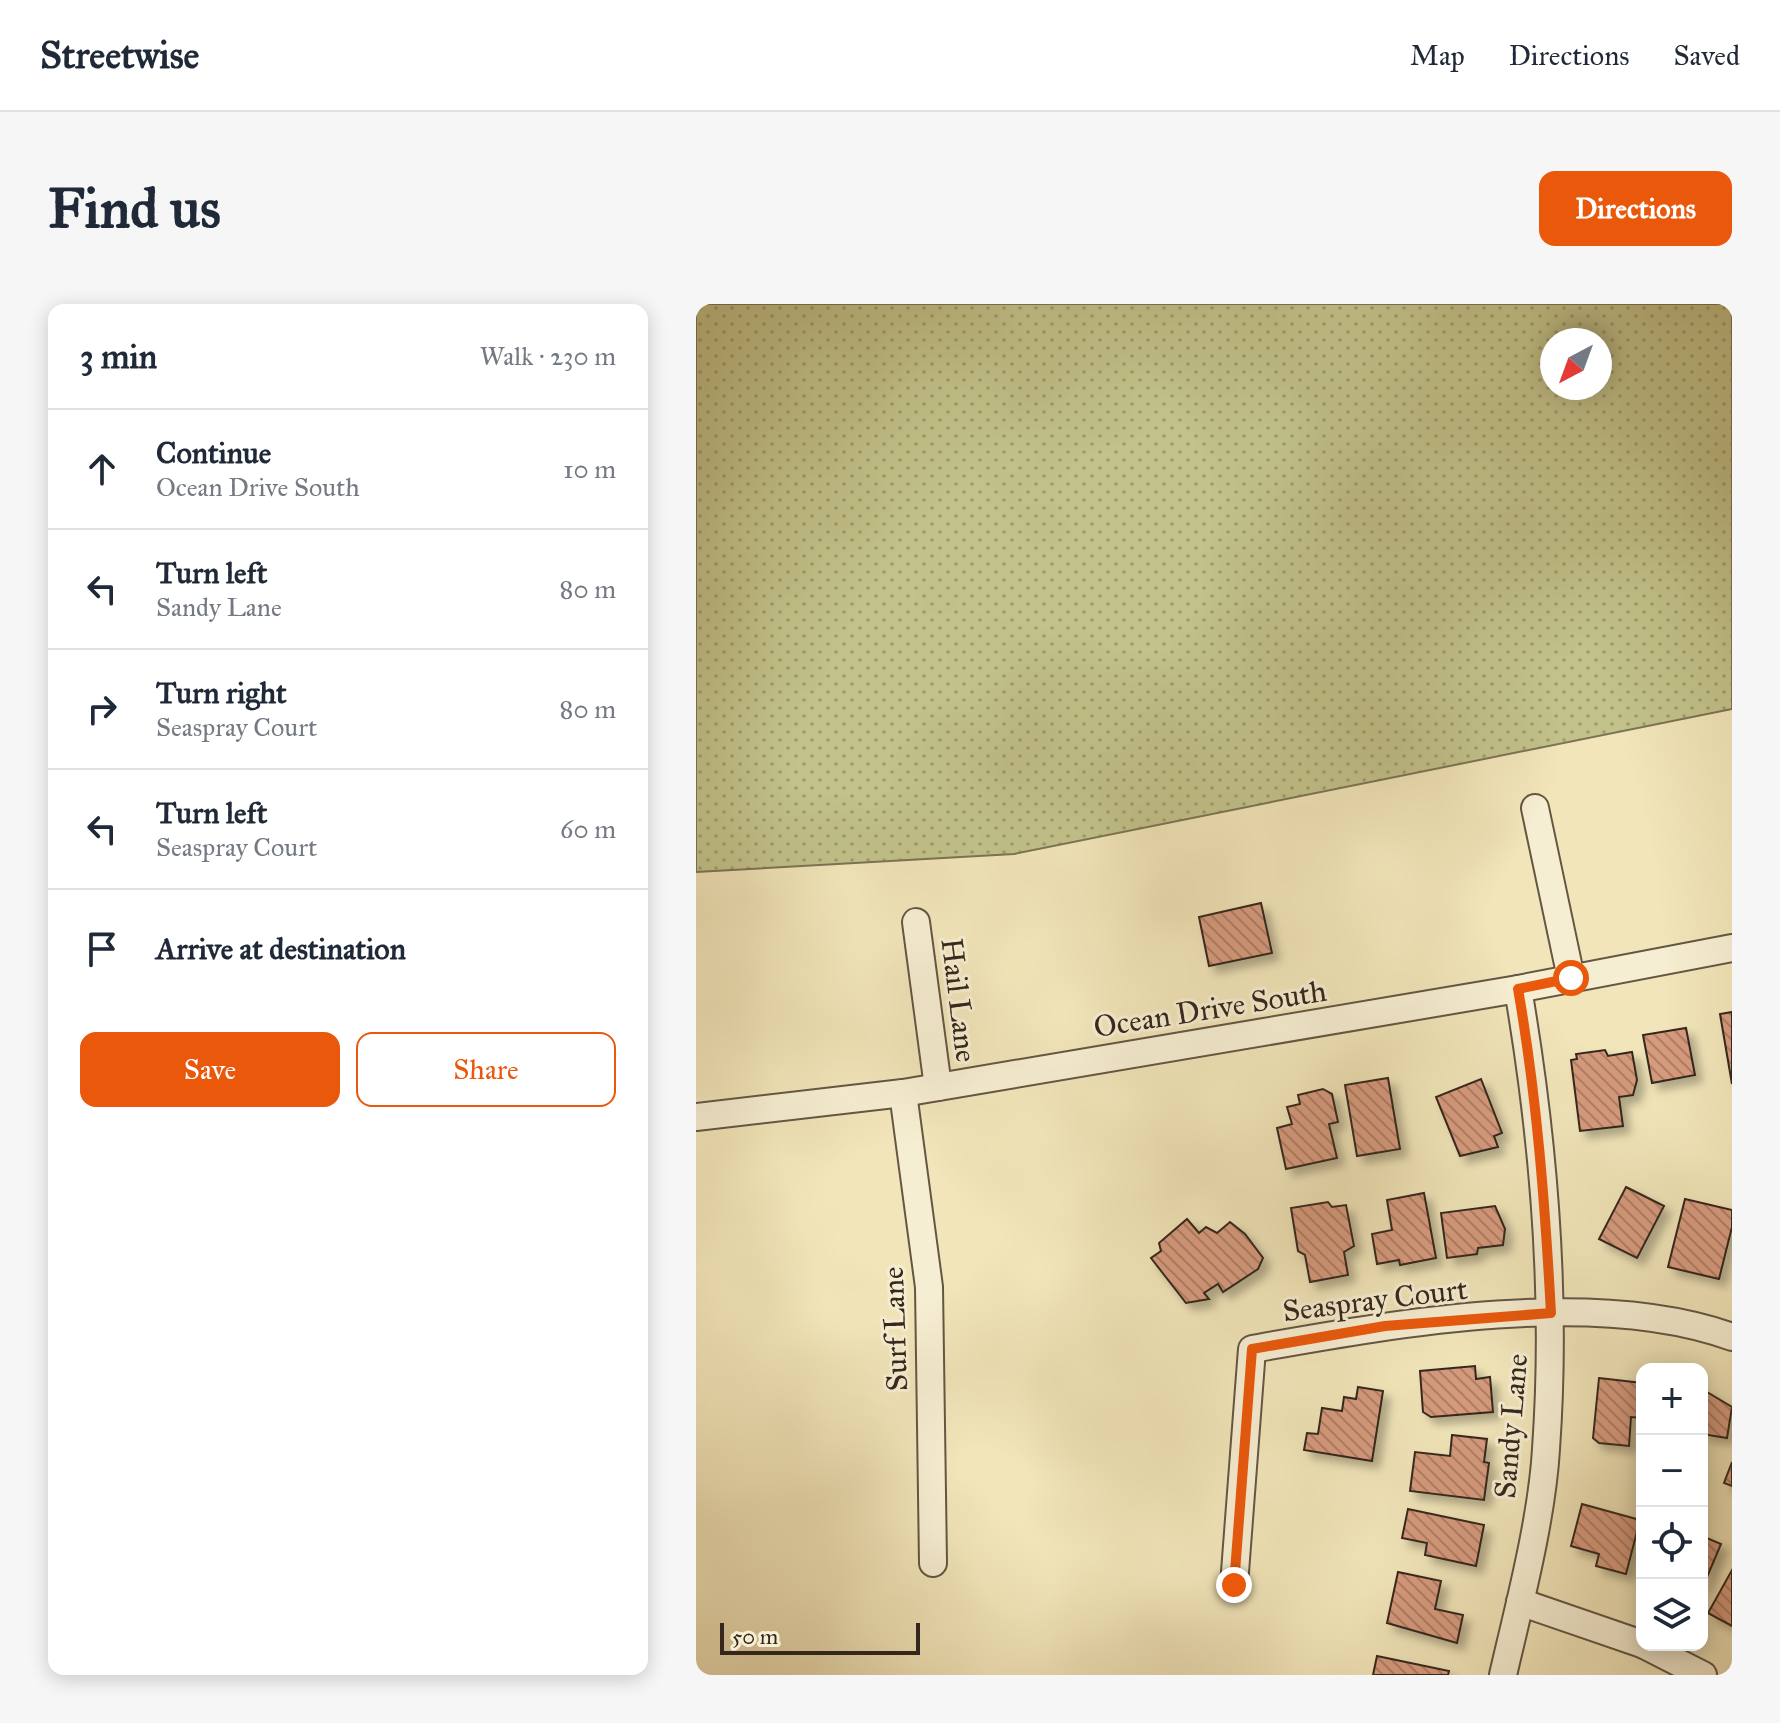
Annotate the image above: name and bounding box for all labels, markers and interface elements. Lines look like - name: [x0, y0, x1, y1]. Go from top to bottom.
- text: Streetwise: [40, 32, 199, 78]
- text: Map: [1410, 38, 1465, 73]
- text: Directions: [1509, 38, 1630, 73]
- text: Saved: [1674, 38, 1740, 73]
- button: Directions: [1539, 171, 1732, 246]
- text: Find us: [48, 174, 221, 242]
- north arrow: [1540, 328, 1612, 400]
- text: 3 min: [80, 336, 157, 377]
- text: Walk · 230 m: [480, 340, 616, 372]
- text: Continue: [156, 435, 271, 471]
- icon: ahead: [80, 447, 124, 491]
- text: 10 m: [563, 453, 616, 485]
- text: Ocean Drive South: [156, 471, 360, 503]
- text: Turn left: [156, 555, 267, 591]
- icon: left: [80, 567, 124, 611]
- text: 80 m: [560, 573, 616, 605]
- text: Sandy Lane: [156, 591, 282, 623]
- text: Turn right: [156, 675, 287, 711]
- icon: right: [80, 687, 124, 731]
- text: 80 m: [560, 693, 616, 725]
- text: Seaspray Court: [156, 711, 317, 743]
- text: Turn left: [156, 795, 267, 831]
- icon: left: [80, 807, 124, 851]
- text: 60 m: [560, 813, 616, 845]
- text: Seaspray Court: [156, 831, 317, 863]
- icon: arrive: [80, 927, 124, 971]
- text: Arrive at destination: [156, 931, 406, 967]
- street label: Hail Lane: [934, 936, 984, 1064]
- route start: [1553, 960, 1589, 996]
- street label: Ocean Drive South: [1091, 973, 1329, 1045]
- button: Save: [80, 1032, 340, 1107]
- button: Share: [356, 1032, 616, 1107]
- street label: Surf Lane: [875, 1266, 915, 1392]
- street label: Seaspray Court: [1281, 1271, 1470, 1329]
- street label: Sandy Lane: [1487, 1352, 1535, 1500]
- map controls: [1636, 1363, 1708, 1651]
- button: +: [1636, 1363, 1708, 1435]
- button: −: [1636, 1435, 1708, 1507]
- button: locate: [1636, 1507, 1708, 1579]
- route end: [1216, 1567, 1252, 1603]
- button: layers: [1636, 1579, 1708, 1651]
- scale bar: [720, 1619, 920, 1655]
- text: 50 m: [732, 1623, 778, 1650]

